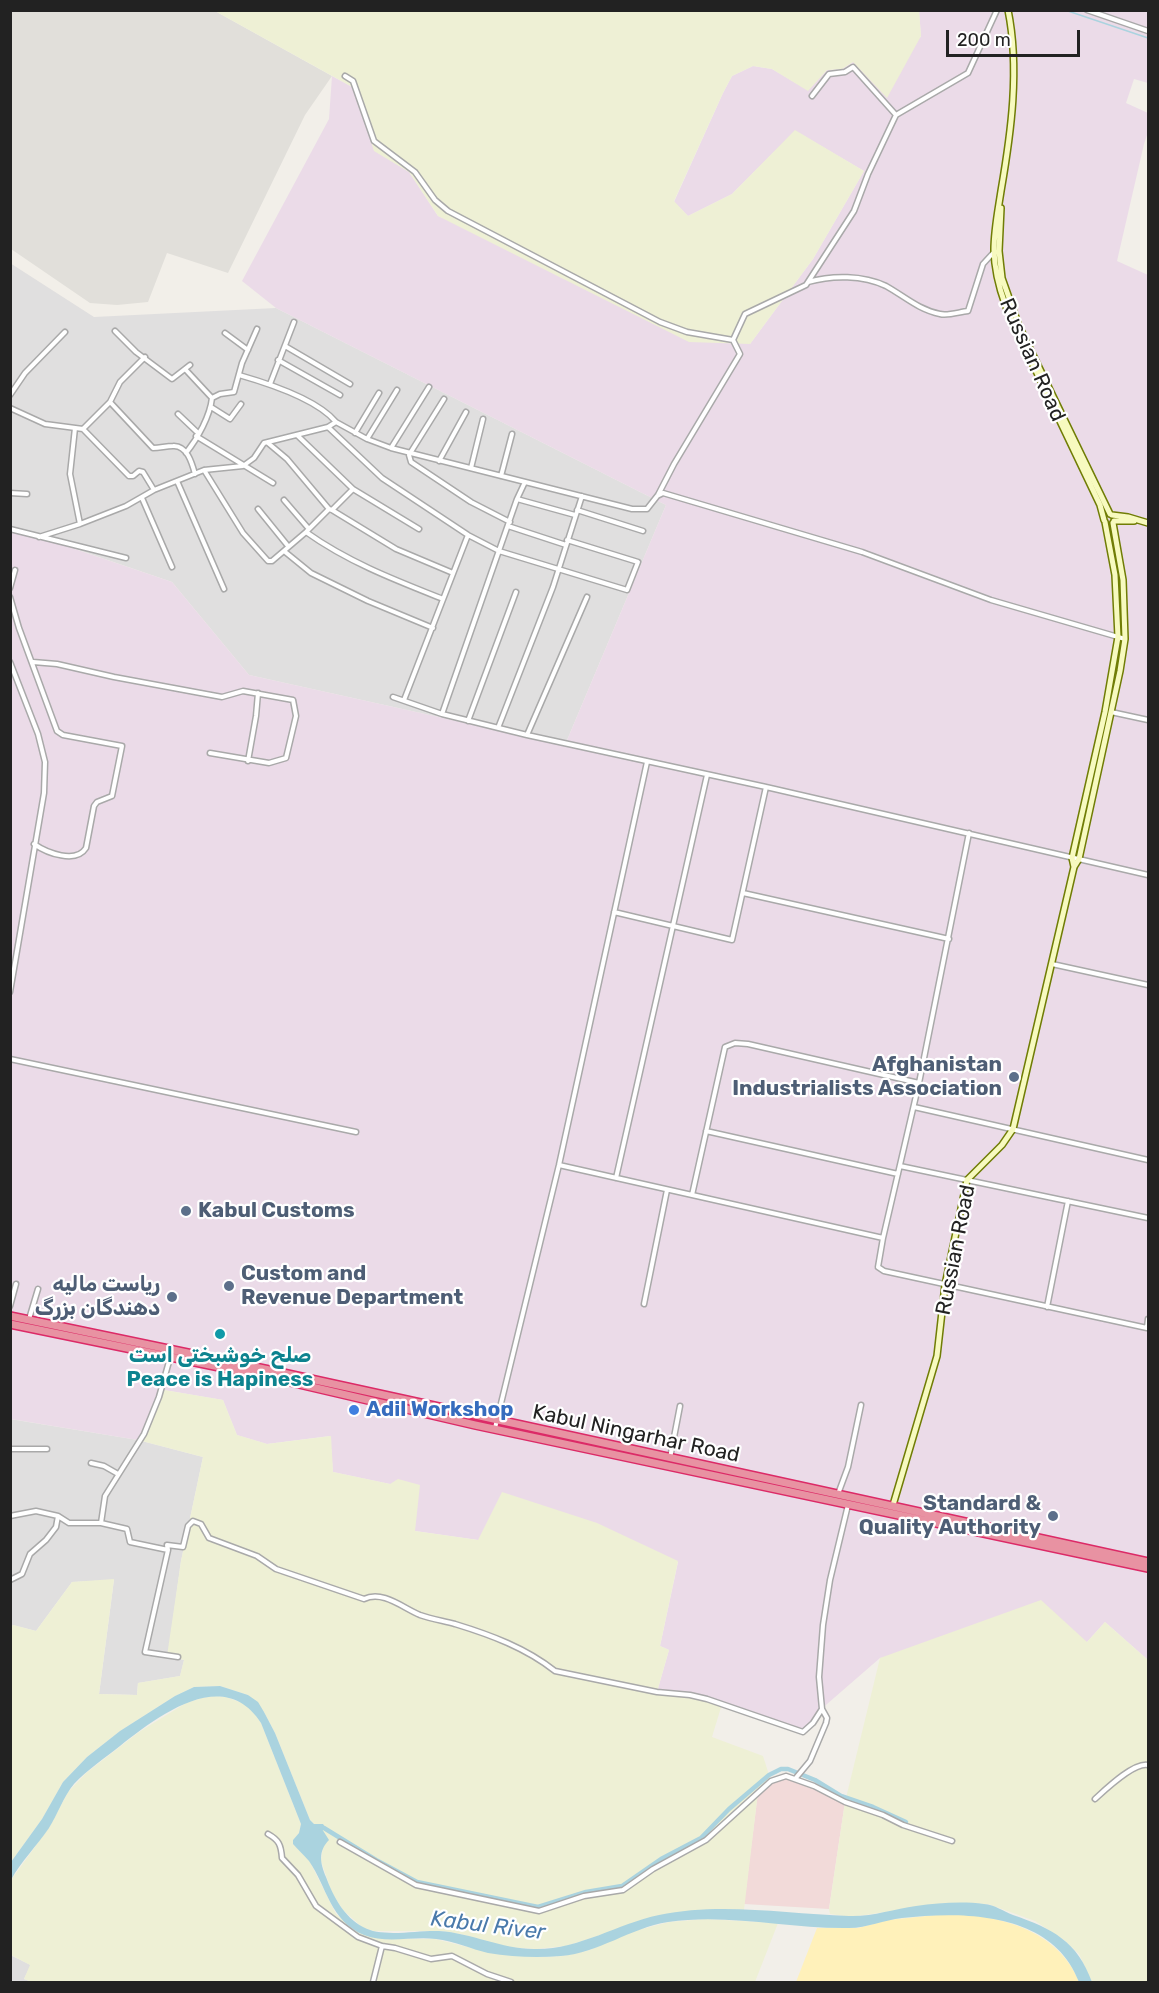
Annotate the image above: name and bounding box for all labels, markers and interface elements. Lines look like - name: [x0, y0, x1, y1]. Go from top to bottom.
- scale bar: [949, 18, 1082, 56]
- text: 200 m: [957, 29, 1011, 51]
- street label: Russian Road: [994, 295, 1070, 425]
- place label: Afghanistan Industrialists Association: [732, 1052, 1002, 1102]
- marker: Afghanistan Industrialists Association: [1007, 1070, 1021, 1084]
- street label: Russian Road: [931, 1183, 981, 1317]
- place label: Kabul Customs: [198, 1198, 355, 1224]
- marker: Kabul Customs: [179, 1204, 193, 1218]
- place label: Custom and Revenue Department: [241, 1261, 463, 1311]
- place label: ریاست مالیه دهندگان بزرگ: [35, 1272, 160, 1322]
- marker: Custom and Revenue Department: [222, 1279, 236, 1293]
- marker: ریاست مالیه دهندگان بزرگ: [165, 1290, 179, 1304]
- marker: صلح خوشبختی است Peace is Hapiness: [213, 1327, 227, 1341]
- place label: صلح خوشبختی است Peace is Hapiness: [127, 1343, 313, 1393]
- place label: Adil Workshop: [366, 1397, 513, 1423]
- street label: Kabul Ningarhar Road: [530, 1400, 742, 1468]
- marker: Adil Workshop: [347, 1403, 361, 1417]
- place label: Standard & Quality Authority: [859, 1491, 1041, 1541]
- marker: Standard & Quality Authority: [1046, 1509, 1060, 1523]
- water label: Kabul River: [429, 1906, 547, 1946]

